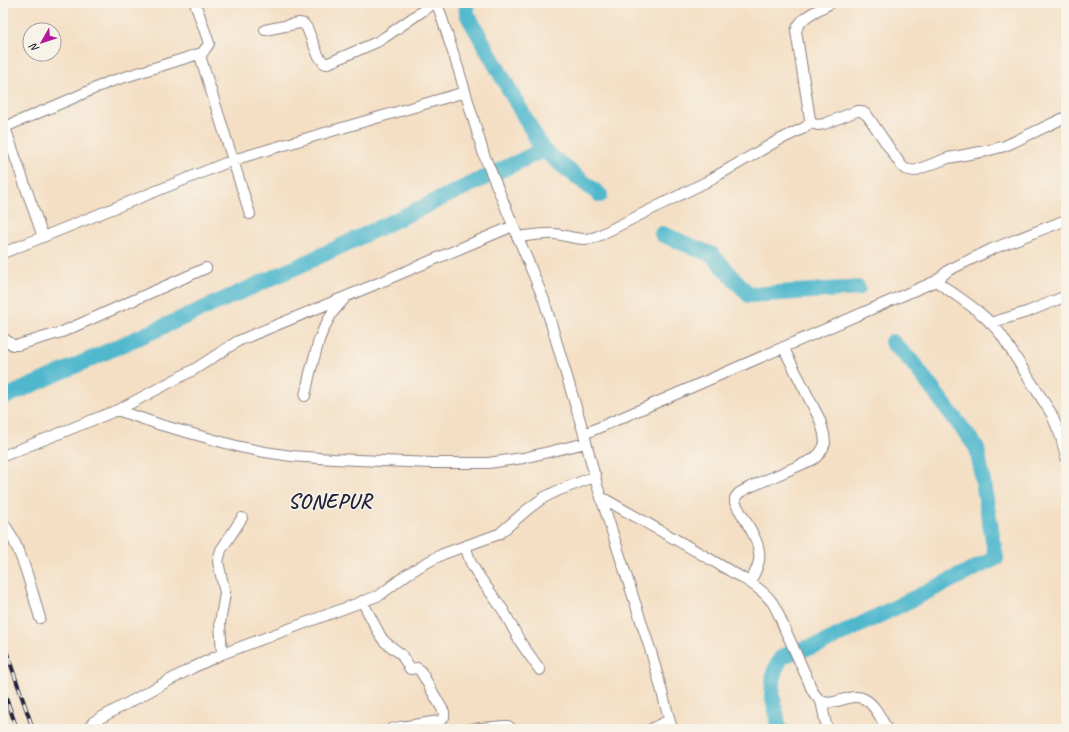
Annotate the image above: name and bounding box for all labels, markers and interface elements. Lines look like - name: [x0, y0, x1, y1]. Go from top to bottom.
- north arrow: [22, 22, 62, 62]
- text: N: [25, 40, 42, 55]
- district label: SONEPUR: [288, 488, 375, 514]

